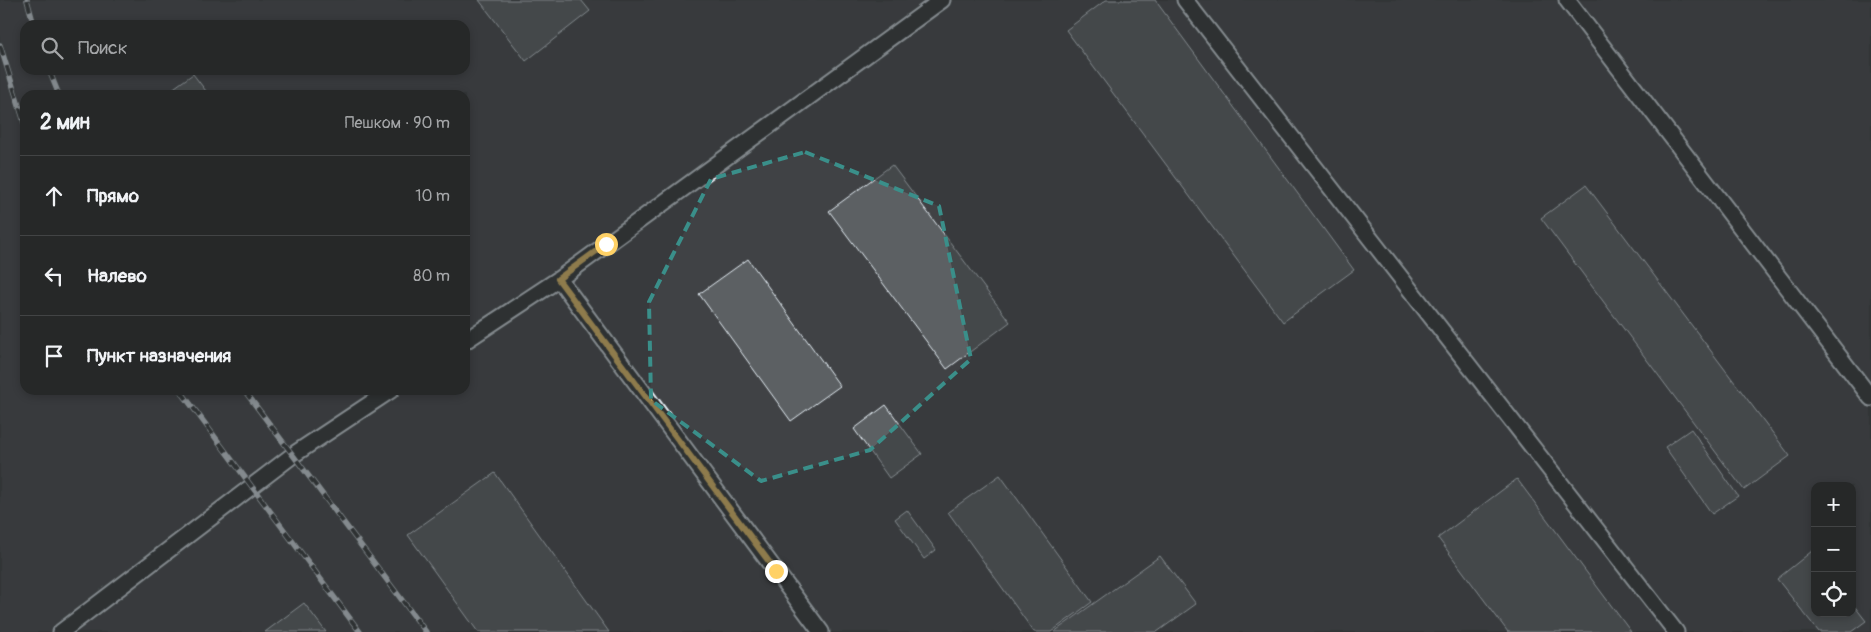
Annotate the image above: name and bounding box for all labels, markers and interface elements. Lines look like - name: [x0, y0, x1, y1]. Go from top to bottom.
- search box: [20, 20, 470, 75]
- icon: search: [38, 34, 66, 62]
- text: Поиск: [78, 36, 128, 60]
- text: 2 мин: [40, 109, 90, 136]
- text: Пешком · 90 m: [345, 113, 450, 133]
- icon: ahead: [40, 182, 68, 210]
- text: Прямо: [87, 184, 139, 208]
- text: 10 m: [415, 186, 450, 206]
- route start: [595, 233, 618, 256]
- icon: left: [40, 262, 68, 290]
- text: Налево: [87, 264, 147, 288]
- text: 80 m: [413, 266, 450, 286]
- icon: arrive: [40, 342, 68, 370]
- text: Пункт назначения: [87, 344, 231, 368]
- map controls: [1811, 482, 1856, 617]
- button: +: [1811, 482, 1856, 527]
- button: −: [1811, 527, 1856, 572]
- route end: [765, 560, 788, 583]
- button: locate: [1811, 572, 1856, 617]

